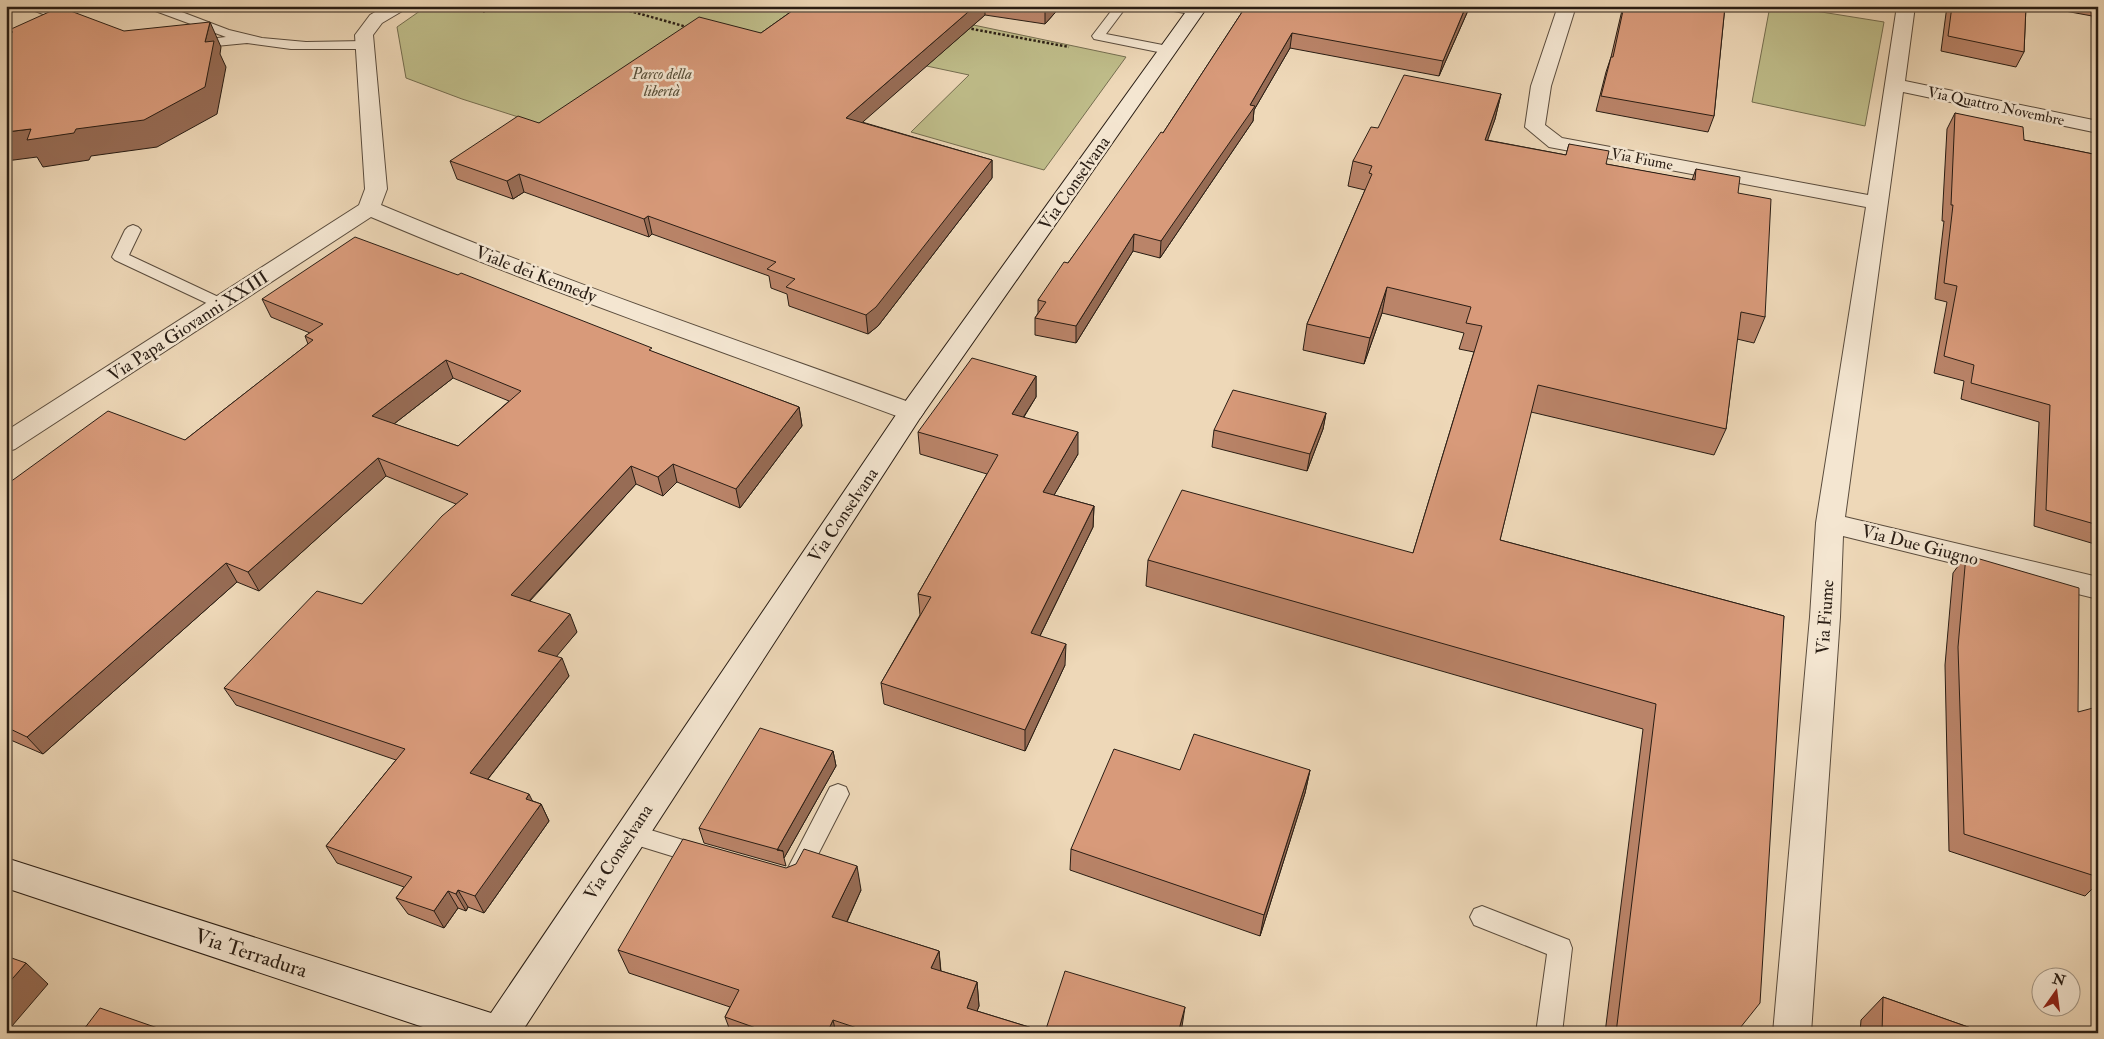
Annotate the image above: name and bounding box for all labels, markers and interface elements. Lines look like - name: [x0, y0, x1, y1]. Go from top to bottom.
- park label: Parco della libertà: [631, 65, 692, 101]
- street label: Via Quattro Novembre: [1926, 83, 2066, 130]
- street label: Via Conselvana: [1034, 131, 1116, 235]
- street label: Via Fiume: [1609, 144, 1674, 175]
- street label: Viale dei Kennedy: [472, 241, 601, 309]
- street label: Via Papa Giovanni XXIII: [104, 266, 273, 387]
- street label: Via Conselvana: [803, 463, 884, 567]
- street label: Via Due Giugno: [1859, 520, 1981, 571]
- street label: Via Fiume: [1811, 578, 1840, 655]
- street label: Via Conselvana: [579, 799, 658, 905]
- street label: Via Terradura: [191, 923, 311, 985]
- north arrow: [2032, 966, 2082, 1016]
- text: N: [2050, 970, 2068, 990]

